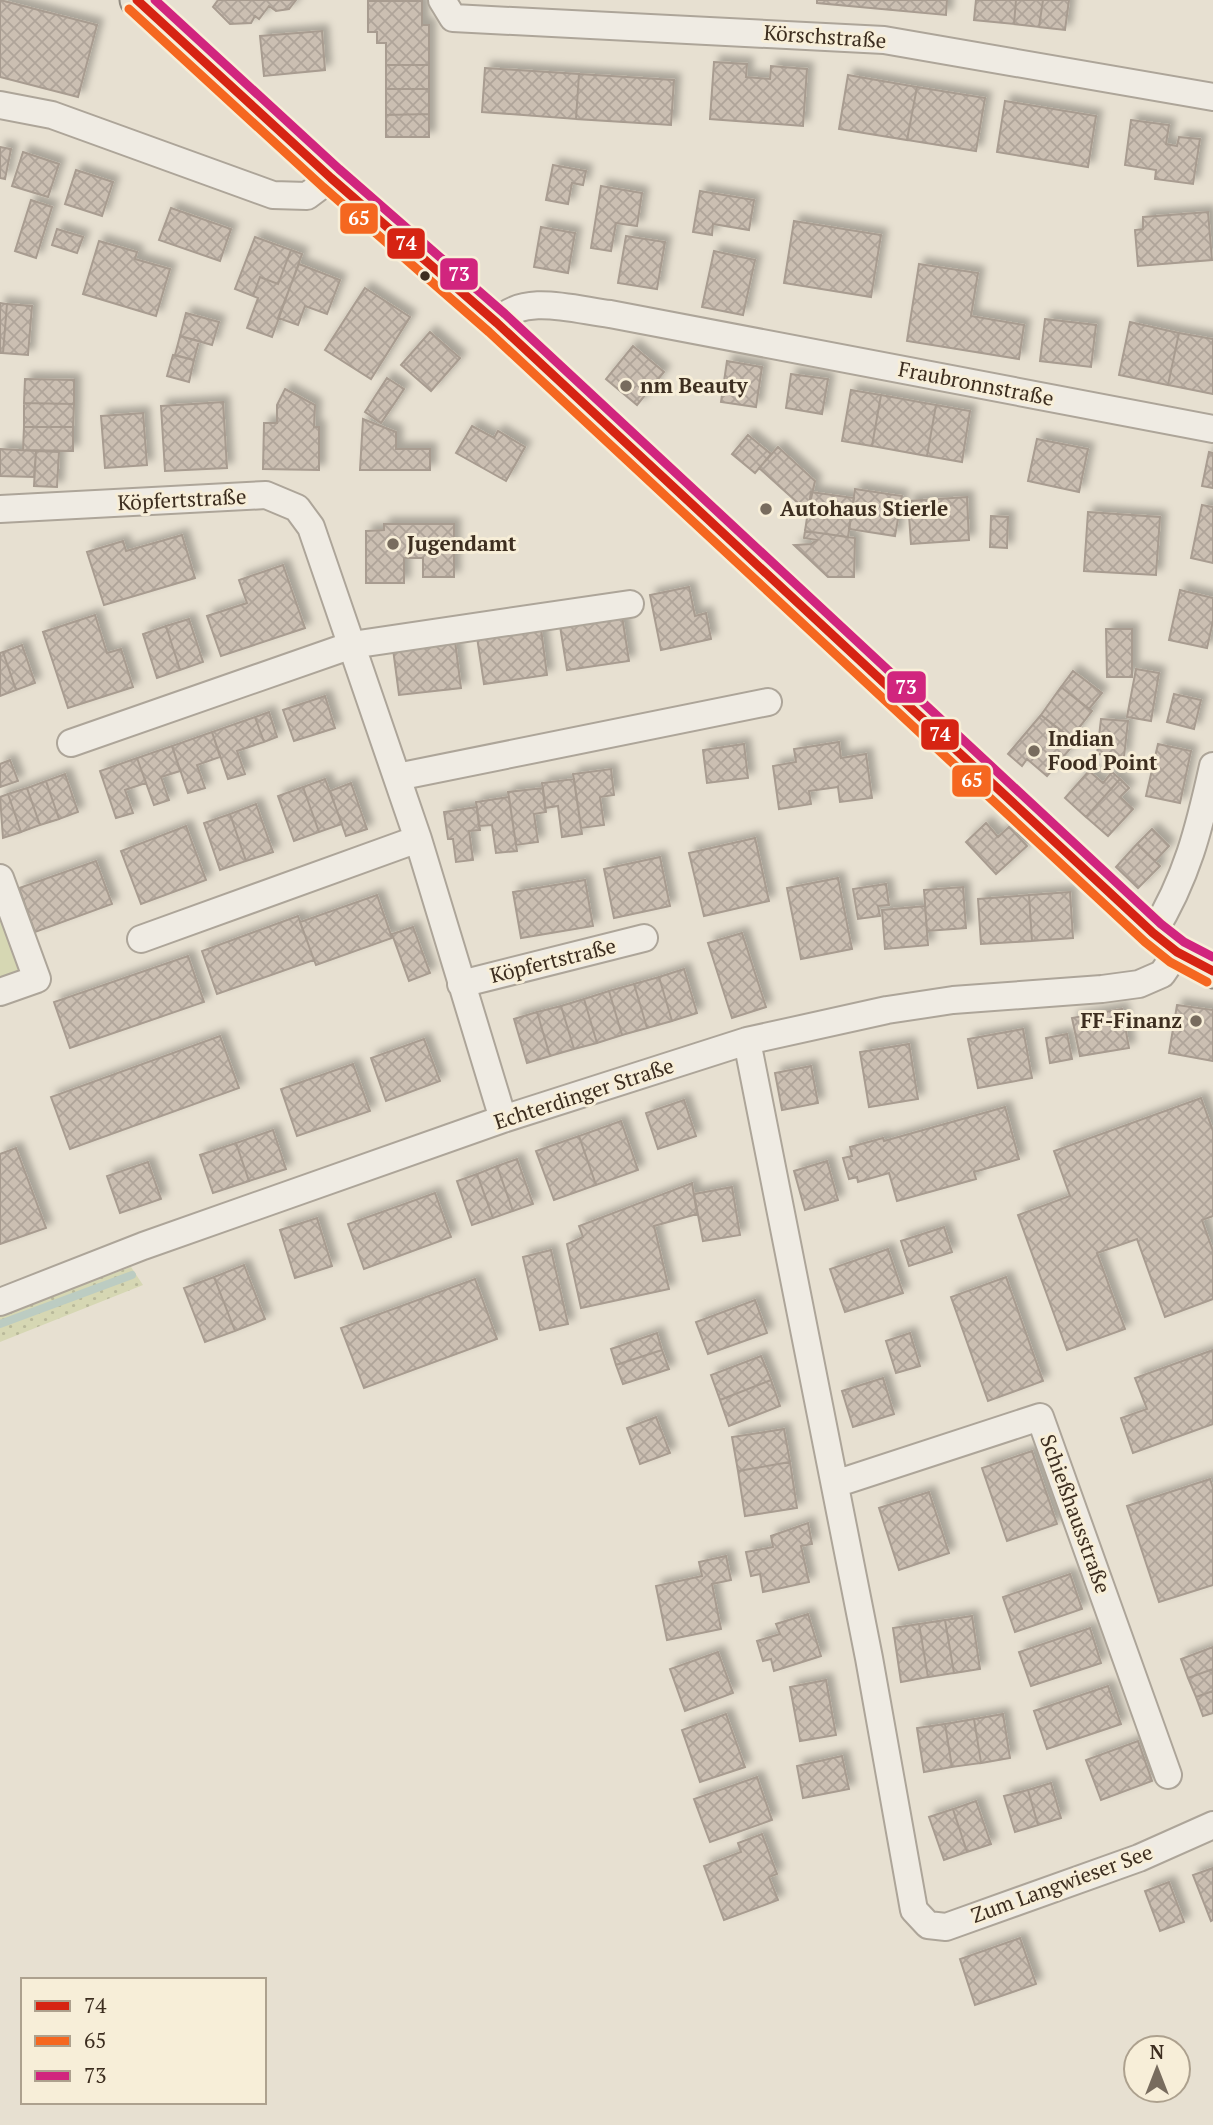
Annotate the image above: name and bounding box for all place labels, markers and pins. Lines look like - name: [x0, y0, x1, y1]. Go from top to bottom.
- unlabelled marker: [418, 269, 432, 283]
- place label: nm Beauty: [640, 371, 749, 399]
- marker: nm Beauty: [618, 378, 634, 394]
- place label: Autohaus Stierle: [780, 494, 948, 522]
- marker: Autohaus Stierle: [758, 501, 774, 517]
- place label: Jugendamt: [407, 529, 517, 557]
- marker: Jugendamt: [385, 536, 401, 552]
- place label: Indian Food Point: [1048, 724, 1158, 776]
- marker: Indian Food Point: [1026, 743, 1042, 759]
- place label: FF-Finanz: [1081, 1006, 1182, 1034]
- marker: FF-Finanz: [1188, 1013, 1204, 1029]

